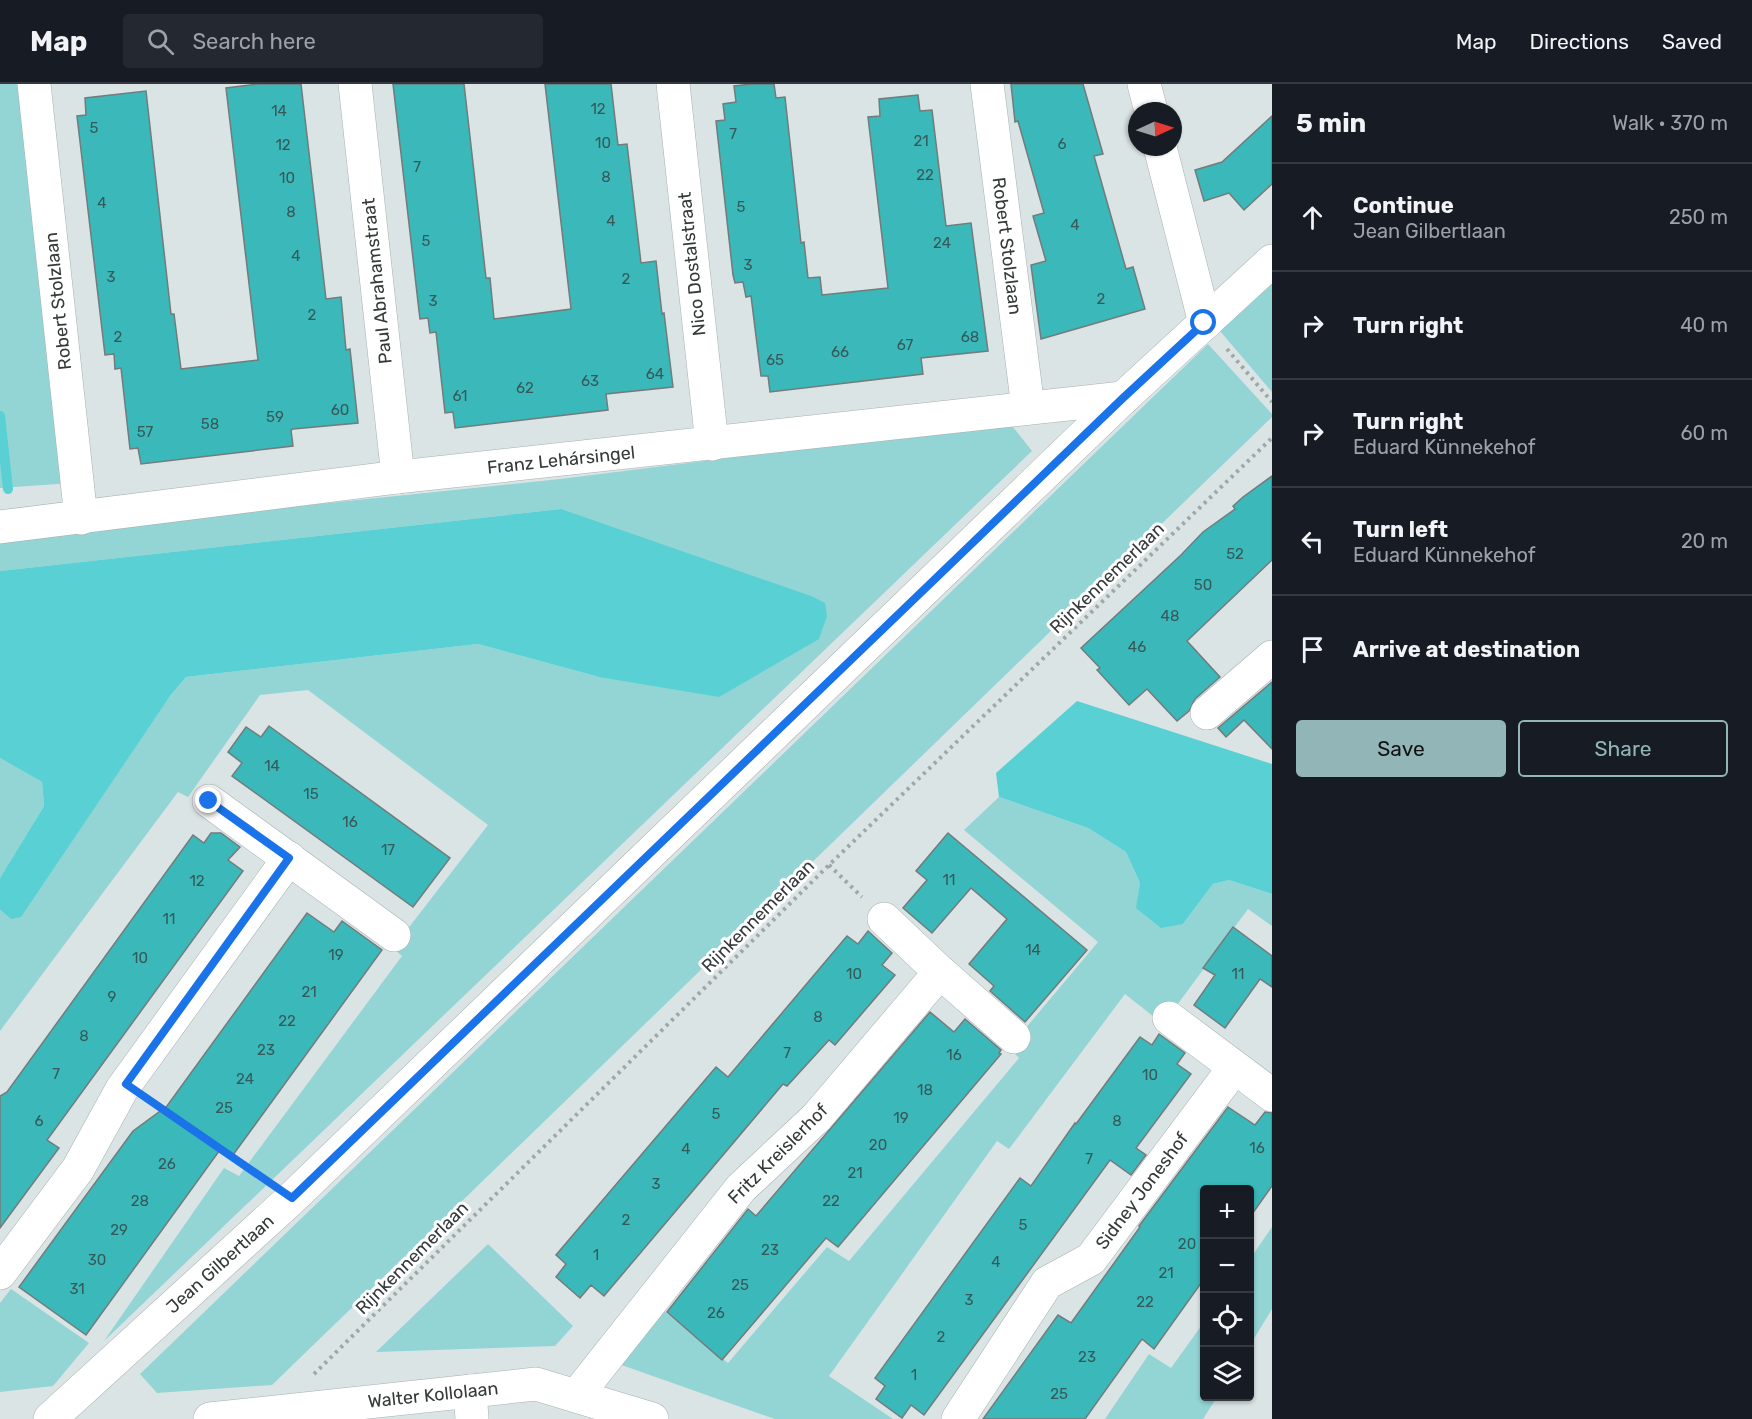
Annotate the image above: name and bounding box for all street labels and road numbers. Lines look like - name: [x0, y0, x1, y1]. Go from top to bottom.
- street label: Robert Stolzlaan: [988, 176, 1026, 316]
- street label: Nico Dostalstraat: [674, 191, 710, 337]
- street label: Paul Abrahamstraat: [357, 197, 397, 365]
- street label: Robert Stolzlaan: [40, 231, 76, 371]
- street label: Franz Lehársingel: [486, 441, 636, 479]
- street label: Rijnkennemerlaan: [1045, 518, 1169, 638]
- street label: Rijnkennemerlaan: [697, 855, 819, 977]
- street label: Fritz Kreislerhof: [723, 1099, 833, 1209]
- street label: Sidney Joneshof: [1091, 1128, 1193, 1254]
- street label: Rijnkennemerlaan: [351, 1197, 473, 1319]
- street label: Jean Gilbertlaan: [162, 1210, 278, 1318]
- street label: Walter Kollolaan: [367, 1377, 499, 1413]

